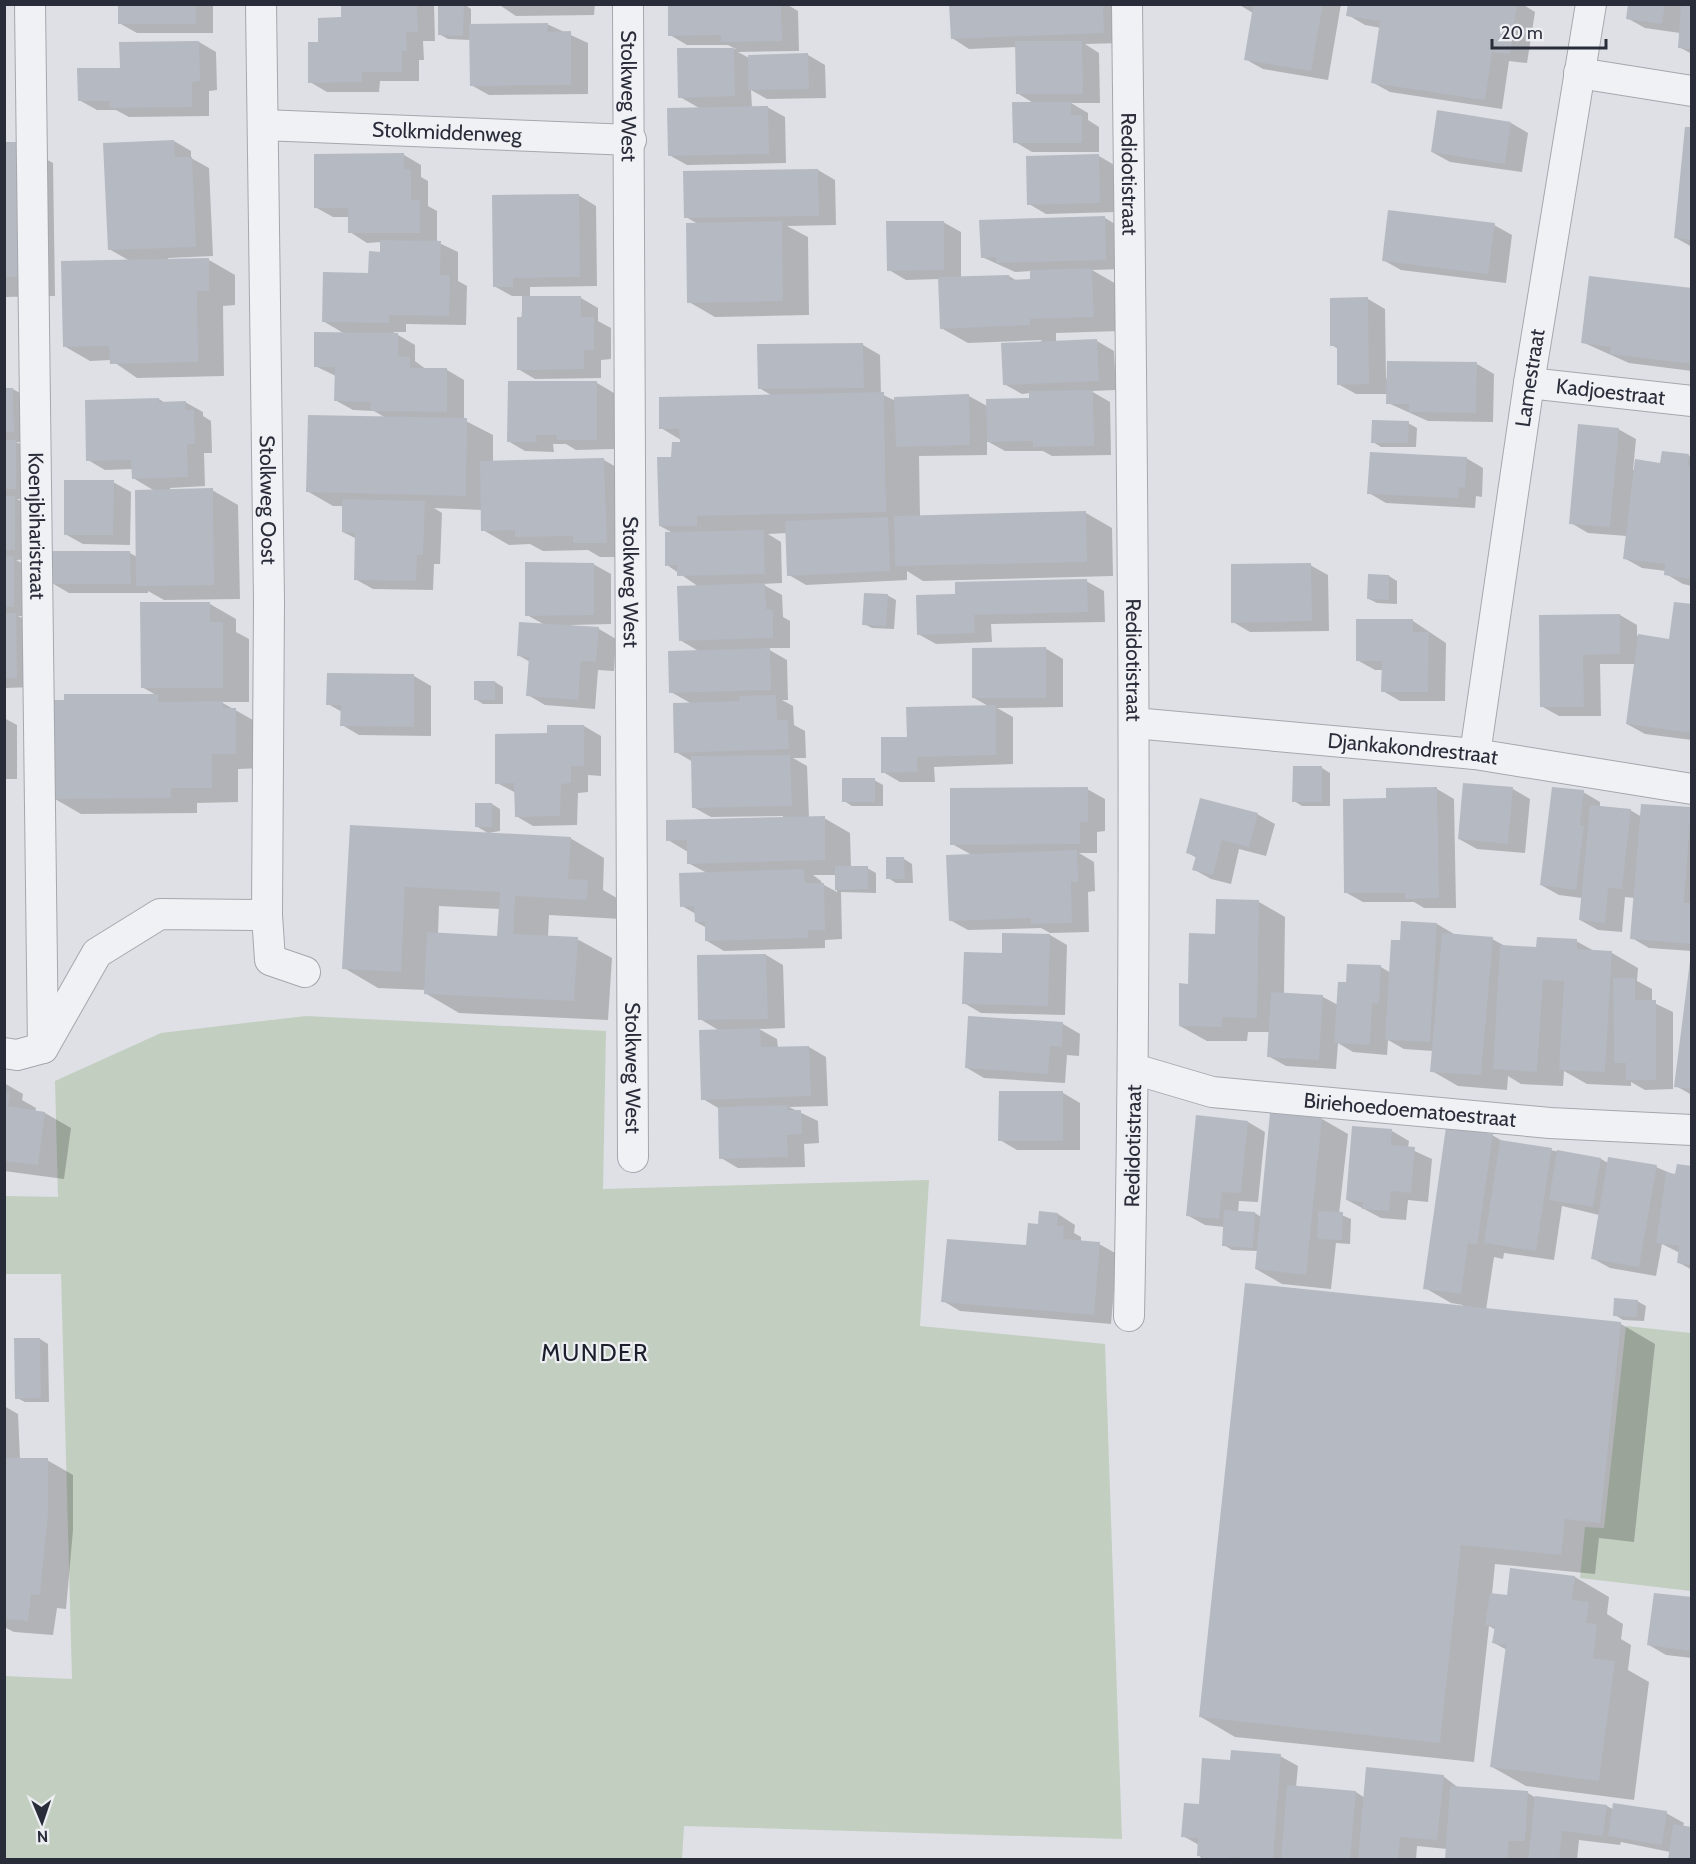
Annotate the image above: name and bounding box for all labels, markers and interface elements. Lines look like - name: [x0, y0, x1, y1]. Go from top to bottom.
- scale bar: [1492, 12, 1606, 50]
- text: 20 m: [1501, 22, 1543, 44]
- street label: Stolkweg West: [616, 30, 642, 162]
- street label: Redidotistraat: [1116, 112, 1143, 236]
- street label: Stolkmiddenweg: [372, 116, 523, 148]
- street label: Lamestraat: [1510, 327, 1550, 429]
- street label: Kadjoestraat: [1555, 373, 1666, 410]
- street label: Stolkweg Oost: [255, 435, 282, 565]
- street label: Koenjbiharistraat: [23, 452, 50, 600]
- street label: Stolkweg West: [618, 516, 644, 648]
- street label: Redidotistraat: [1121, 598, 1146, 722]
- street label: Djankakondrestraat: [1327, 728, 1500, 770]
- street label: Stolkweg West: [620, 1002, 646, 1134]
- street label: Redidotistraat: [1119, 1084, 1146, 1208]
- street label: Biriehoedoematoestraat: [1303, 1087, 1517, 1132]
- district label: MUNDER: [541, 1338, 649, 1367]
- north arrow: [12, 1792, 72, 1852]
- text: N: [37, 1827, 48, 1846]

